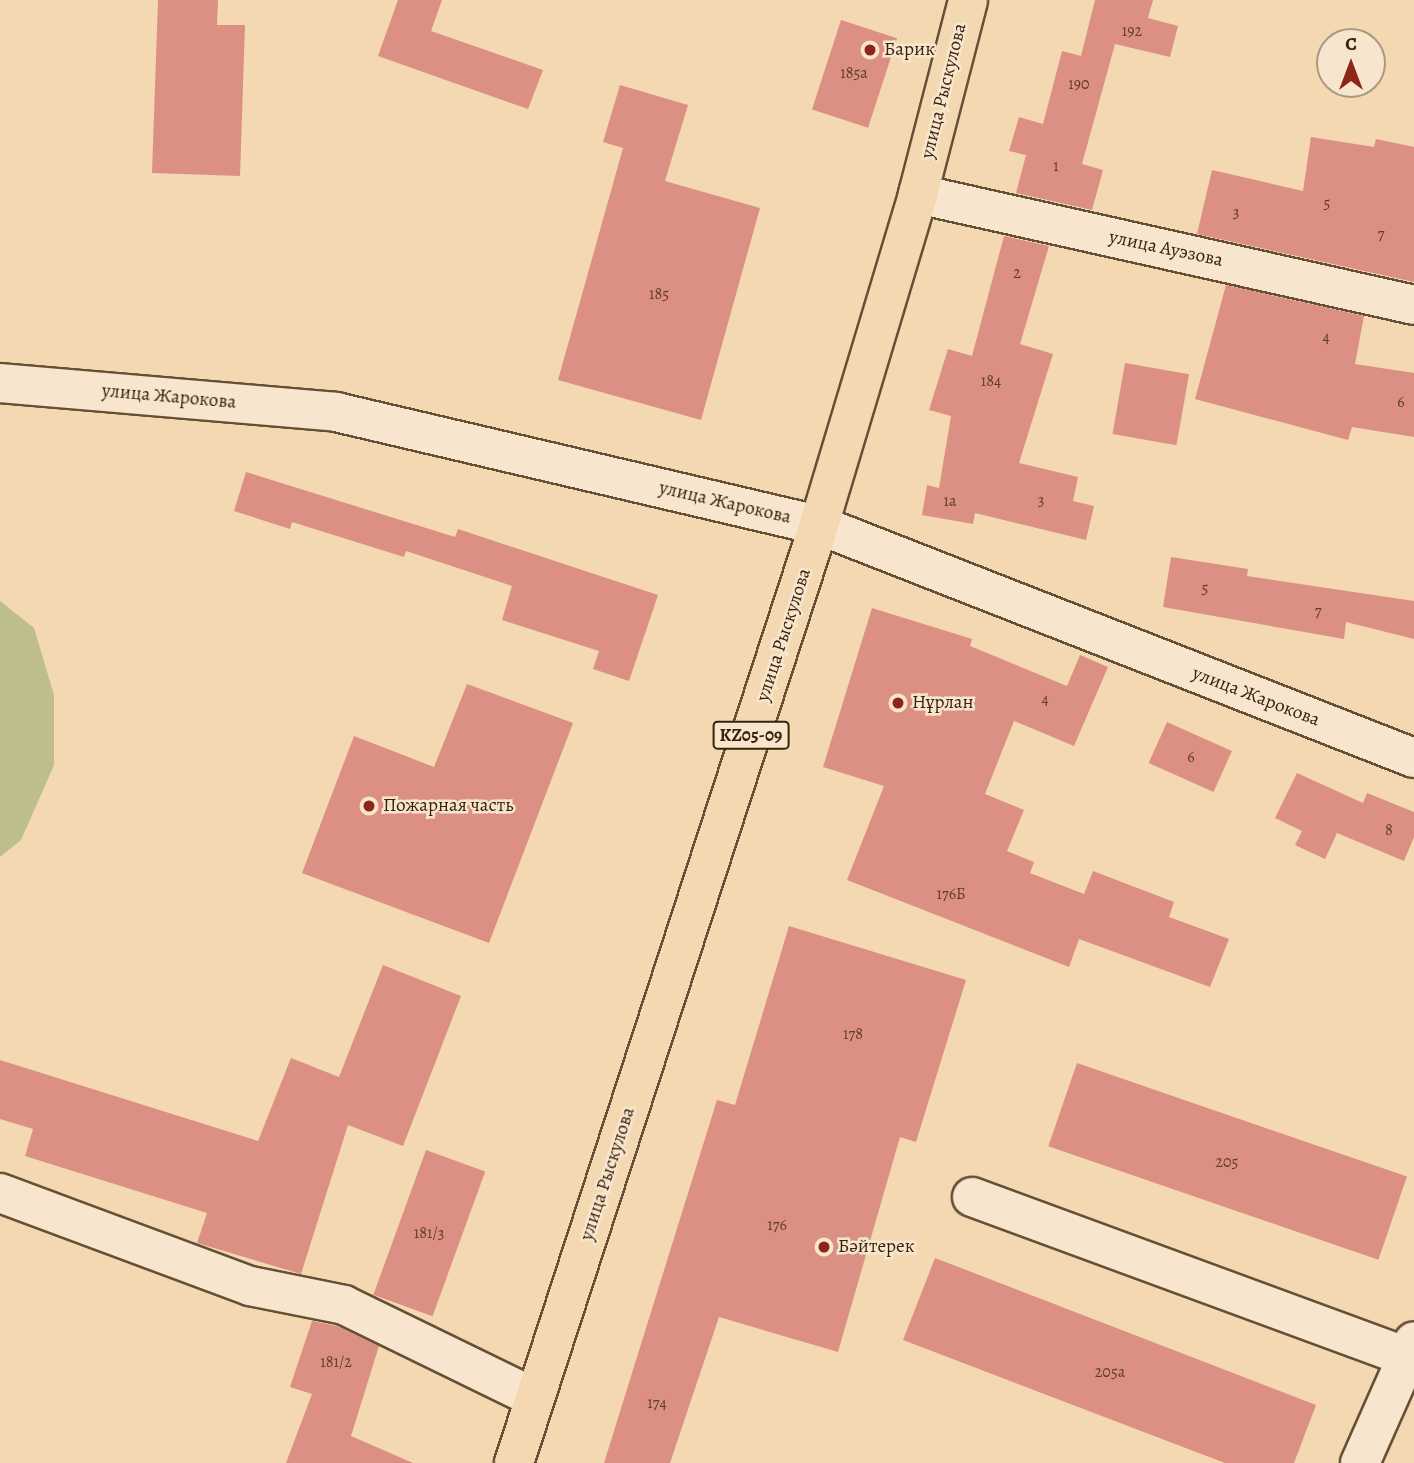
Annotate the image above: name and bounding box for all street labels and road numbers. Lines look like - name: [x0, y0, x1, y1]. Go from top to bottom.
- street label: улица Рыскулова: [916, 21, 972, 161]
- street label: улица Ауэзова: [1107, 226, 1225, 272]
- street label: улица Жарокова: [101, 380, 237, 414]
- street label: улица Жарокова: [657, 477, 793, 529]
- street label: улица Рыскулова: [752, 565, 816, 705]
- street label: улица Жарокова: [1189, 662, 1323, 732]
- road number: KZ05-09: [712, 720, 790, 750]
- street label: улица Рыскулова: [576, 1104, 640, 1244]

